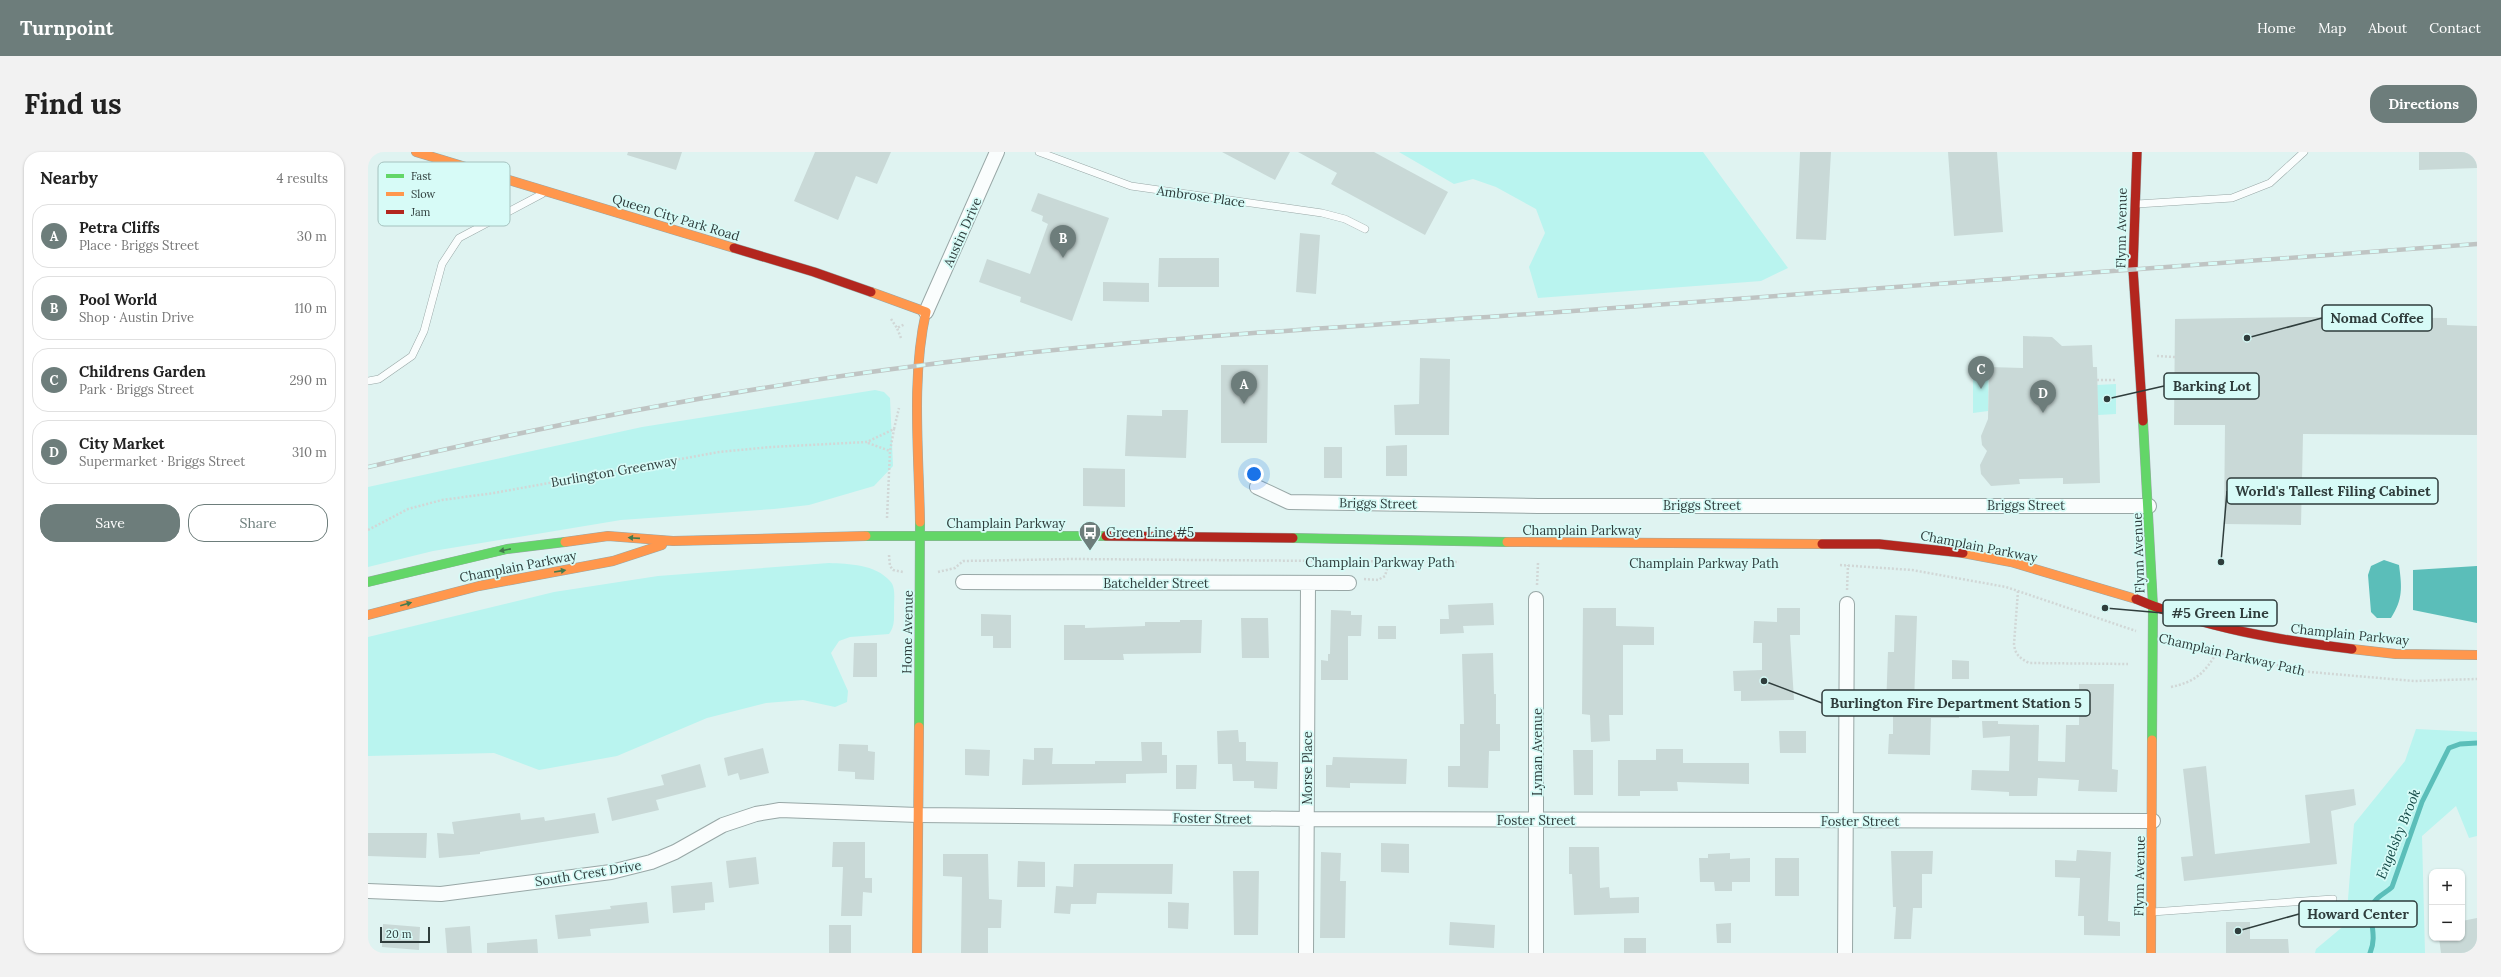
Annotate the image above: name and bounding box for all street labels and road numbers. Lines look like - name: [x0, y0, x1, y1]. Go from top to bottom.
- street label: Ambrose Place: [1155, 182, 1246, 211]
- street label: Flynn Avenue: [2112, 187, 2131, 269]
- street label: Queen City Park Road: [610, 190, 742, 245]
- street label: Austin Drive: [939, 195, 985, 271]
- street label: Burlington Greenway: [549, 452, 679, 491]
- street label: Briggs Street: [1339, 494, 1417, 513]
- street label: Briggs Street: [1663, 497, 1741, 514]
- street label: Briggs Street: [1987, 497, 2065, 514]
- street label: Flynn Avenue: [2129, 512, 2148, 594]
- street label: Champlain Parkway: [947, 515, 1066, 532]
- street label: Champlain Parkway: [1523, 522, 1642, 539]
- street label: Champlain Parkway: [1919, 527, 2039, 566]
- street label: Champlain Parkway: [458, 547, 578, 586]
- street label: Champlain Parkway Path: [1305, 554, 1455, 571]
- street label: Champlain Parkway Path: [1629, 555, 1779, 572]
- street label: Batchelder Street: [1103, 575, 1209, 592]
- street label: Home Avenue: [898, 590, 917, 674]
- street label: Champlain Parkway: [2290, 620, 2410, 649]
- street label: Champlain Parkway Path: [2157, 629, 2307, 680]
- street label: Lyman Avenue: [1529, 708, 1546, 796]
- street label: Morse Place: [1299, 731, 1316, 805]
- street label: Foster Street: [1173, 809, 1251, 828]
- street label: Foster Street: [1497, 812, 1575, 829]
- street label: Foster Street: [1821, 813, 1899, 830]
- street label: Flynn Avenue: [2130, 835, 2149, 917]
- street label: South Crest Drive: [534, 857, 643, 890]

